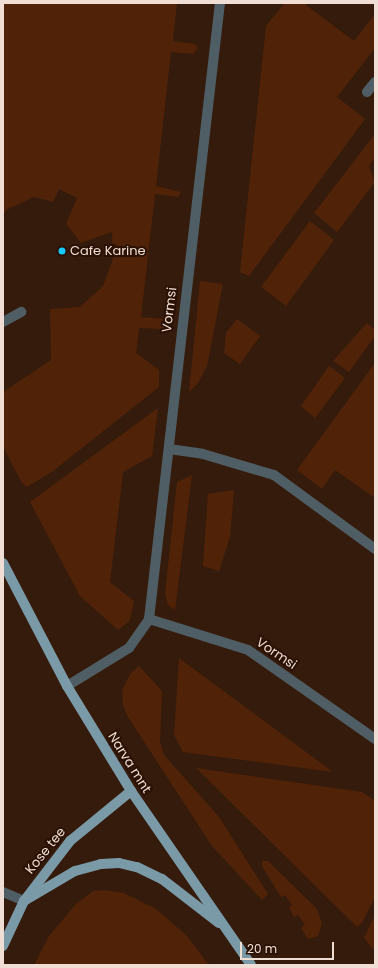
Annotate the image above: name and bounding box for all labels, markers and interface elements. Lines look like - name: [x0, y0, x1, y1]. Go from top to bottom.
- place label: Cafe Karine: [70, 243, 146, 259]
- marker: Cafe Karine: [57, 246, 67, 256]
- street label: Vormsi: [159, 287, 181, 333]
- street label: Vormsi: [253, 635, 299, 673]
- street label: Narva mnt: [104, 730, 154, 796]
- street label: Kose tee: [23, 825, 69, 877]
- scale bar: [242, 934, 336, 960]
- text: 20 m: [247, 940, 277, 957]

